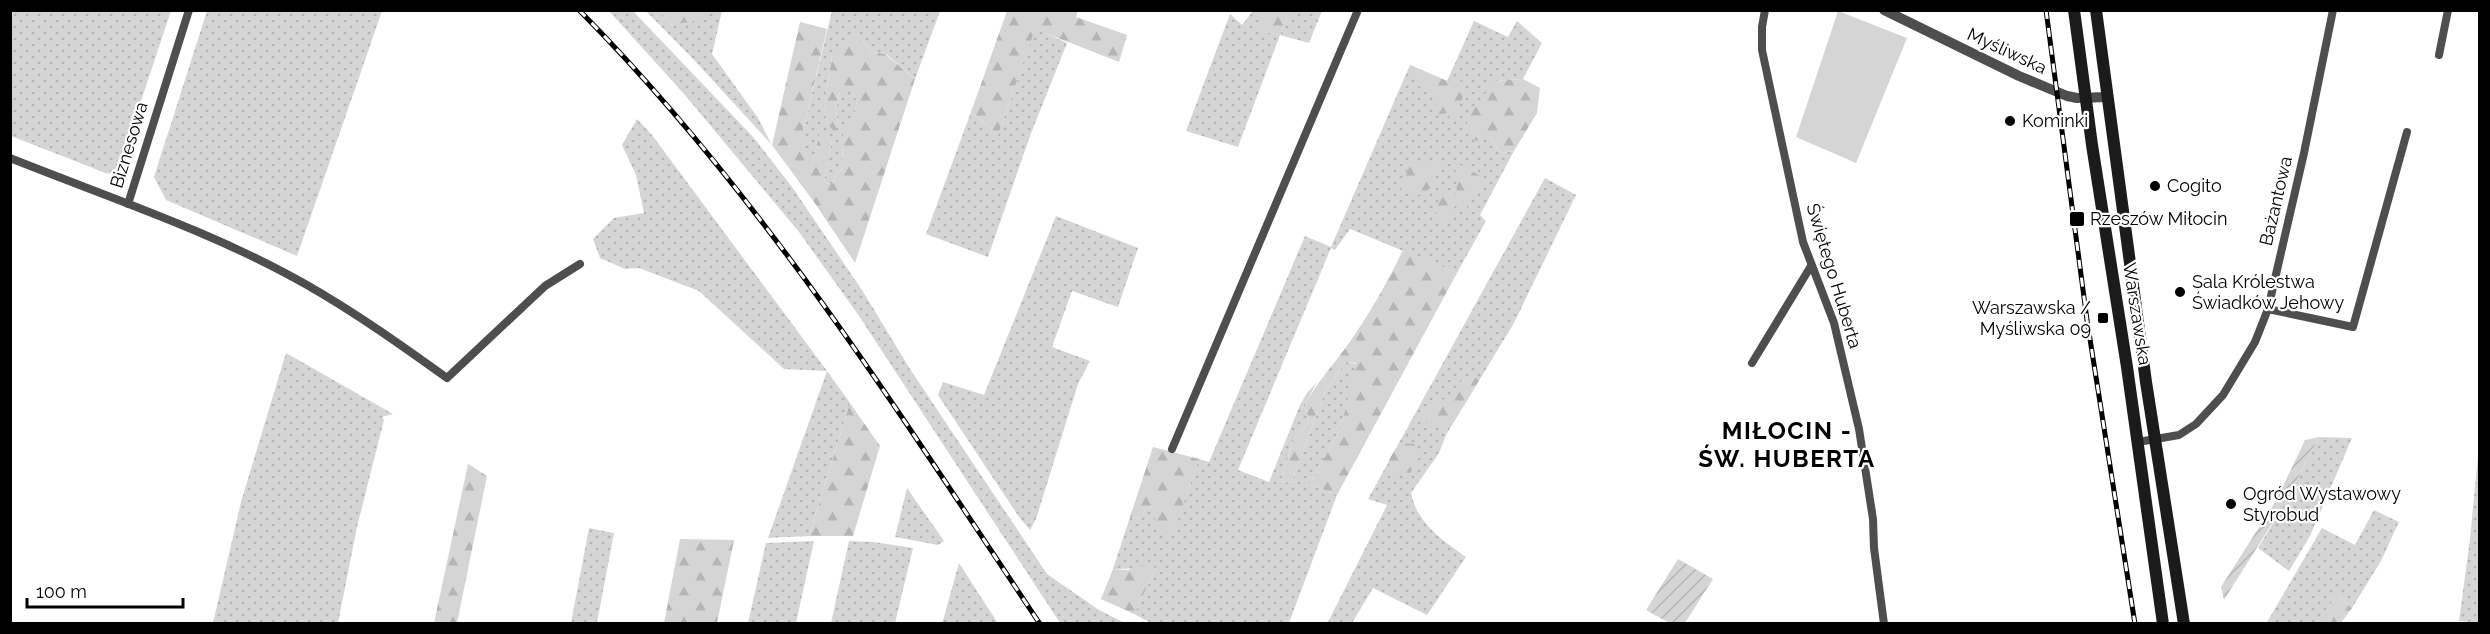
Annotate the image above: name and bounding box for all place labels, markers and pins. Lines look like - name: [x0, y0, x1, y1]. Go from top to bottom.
- place label: Kominki: [2022, 110, 2088, 131]
- marker: Kominki: [2003, 114, 2017, 128]
- place label: Cogito: [2167, 175, 2222, 196]
- marker: Cogito: [2148, 179, 2162, 193]
- place label: Rzeszów Miłocin: [2090, 208, 2227, 229]
- marker: Rzeszów Miłocin: [2068, 210, 2086, 228]
- place label: Sala Królestwa Świadków Jehowy: [2192, 271, 2344, 313]
- marker: Sala Królestwa Świadków Jehowy: [2173, 285, 2187, 299]
- place label: Warszawska / Myśliwska 09: [1972, 297, 2091, 339]
- marker: Warszawska / Myśliwska 09: [2096, 311, 2110, 325]
- place label: Ogród Wystawowy Styrobud: [2243, 483, 2401, 525]
- marker: Ogród Wystawowy Styrobud: [2224, 497, 2238, 511]

